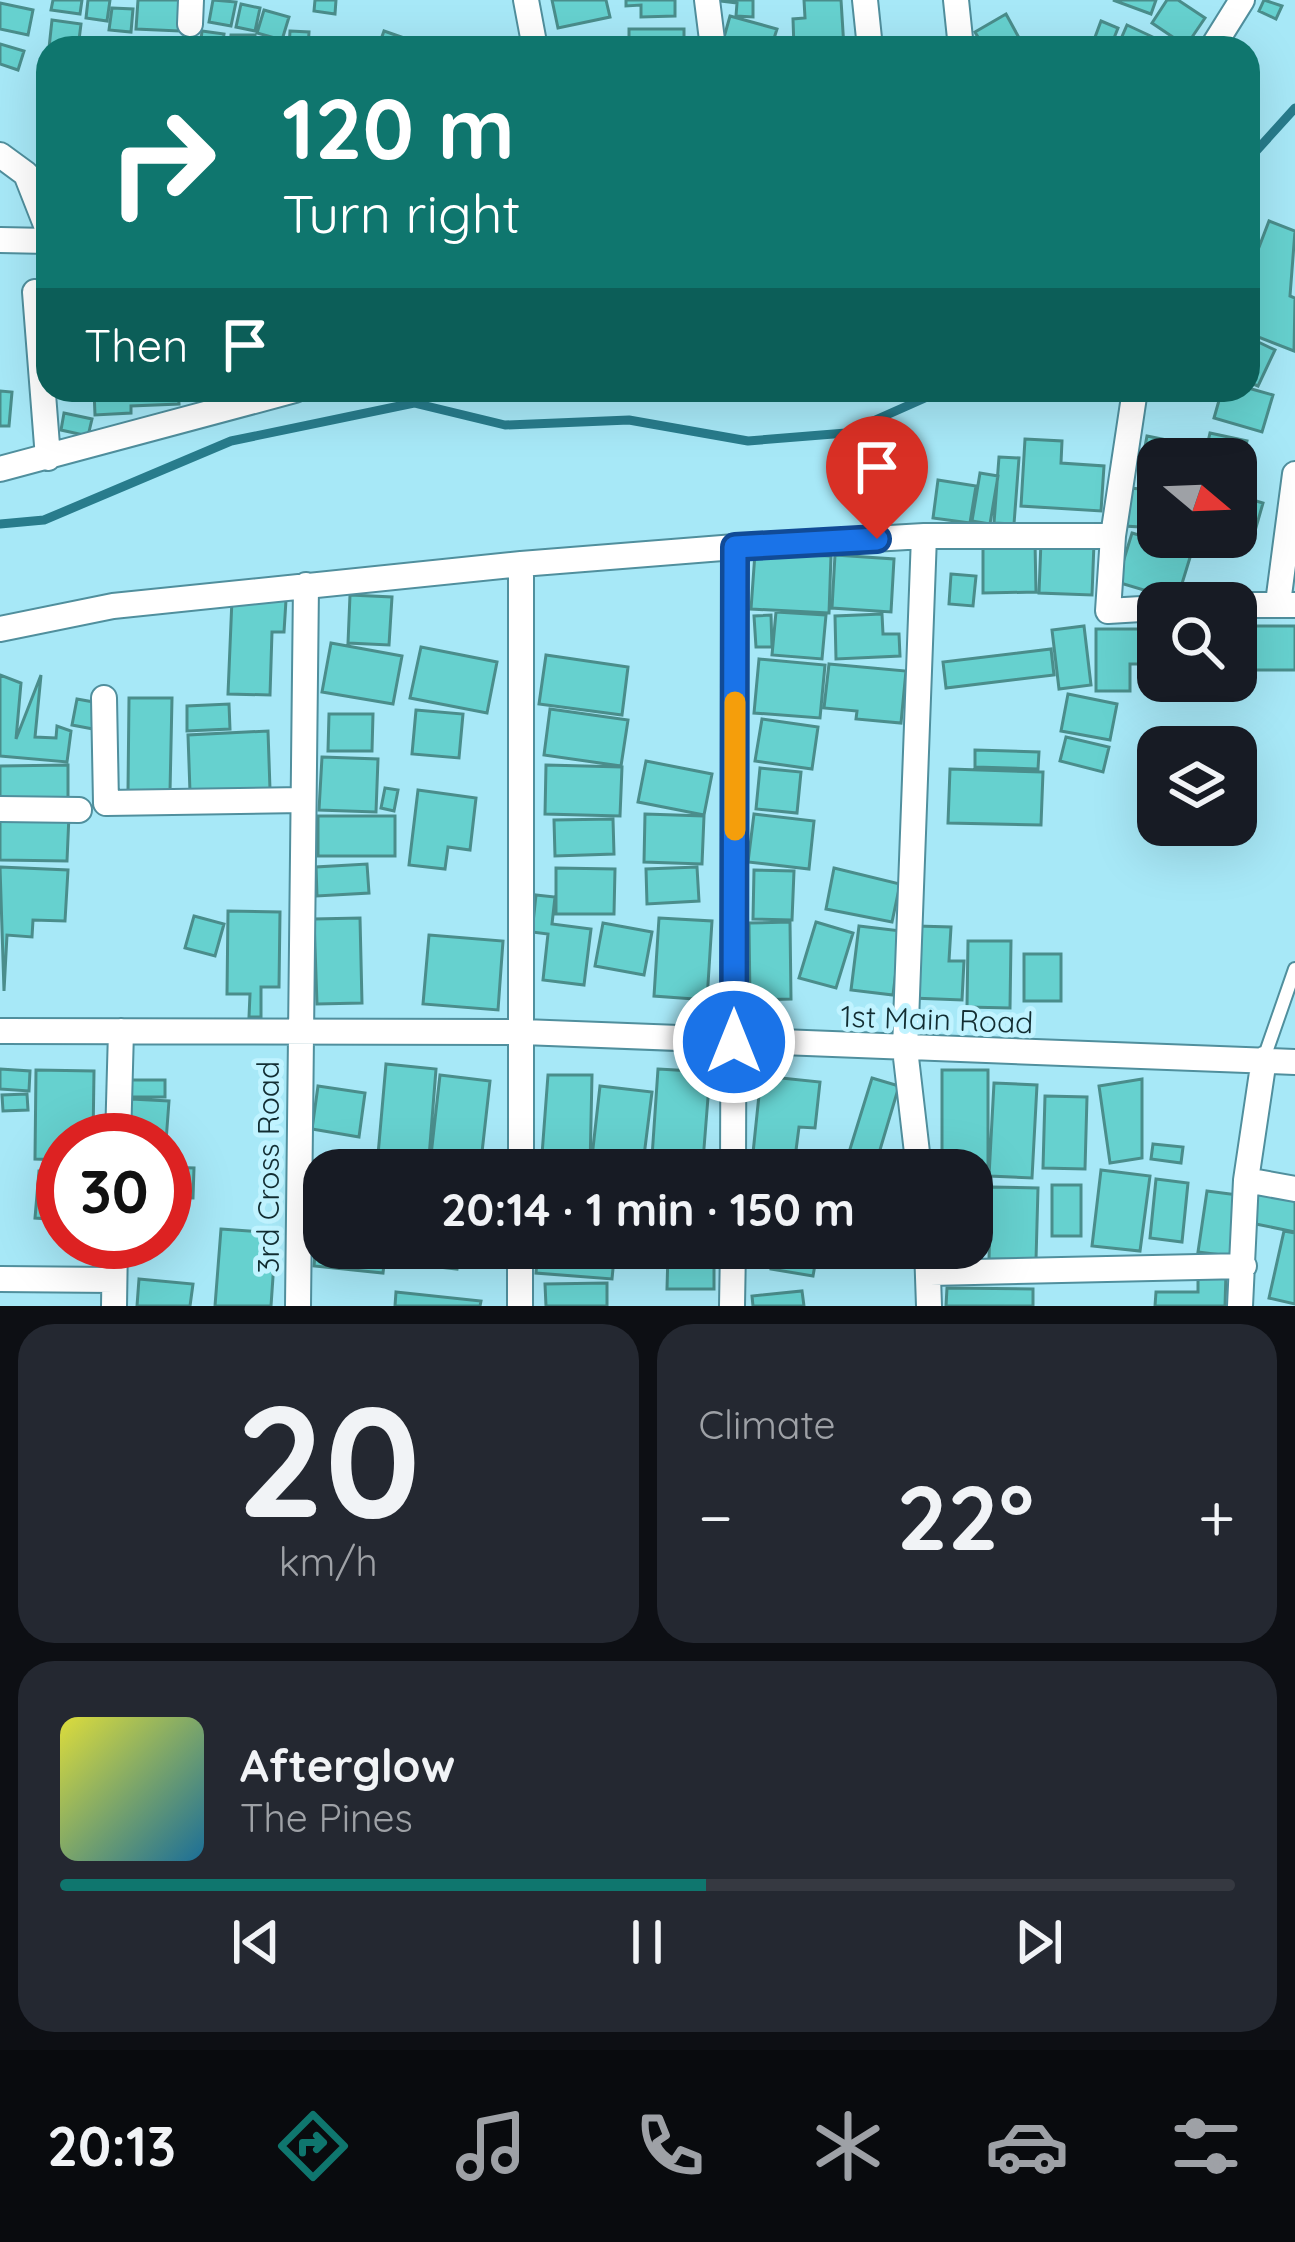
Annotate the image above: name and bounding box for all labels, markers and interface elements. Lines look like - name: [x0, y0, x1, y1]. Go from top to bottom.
- text: 120 m: [282, 75, 515, 180]
- icon: right: [84, 84, 240, 240]
- text: Turn right: [282, 179, 521, 247]
- icon: arrive: [212, 312, 278, 378]
- text: Then: [84, 317, 188, 373]
- pin: [826, 416, 928, 539]
- icon: arrive: [844, 434, 910, 500]
- north arrow: [1137, 438, 1257, 558]
- map controls: [1137, 438, 1257, 846]
- button: search: [1137, 582, 1257, 702]
- button: layers: [1137, 726, 1257, 846]
- position arrow: [671, 979, 797, 1105]
- street label: 1st Main Road: [840, 997, 1034, 1041]
- street label: 3rd Cross Road: [249, 1061, 287, 1273]
- speed limit sign: 30: [36, 1113, 192, 1269]
- text: 20:14 · 1 min · 150 m: [441, 1181, 855, 1237]
- text: 20: [236, 1361, 421, 1556]
- text: Climate: [699, 1400, 836, 1449]
- text: 22°: [896, 1460, 1034, 1573]
- text: −: [699, 1475, 733, 1558]
- text: +: [1198, 1475, 1235, 1558]
- text: km/h: [279, 1537, 378, 1586]
- text: Afterglow: [240, 1737, 455, 1793]
- text: The Pines: [240, 1793, 413, 1842]
- icon: previous: [223, 1909, 289, 1975]
- icon: pause: [614, 1909, 680, 1975]
- icon: next: [1006, 1909, 1072, 1975]
- icon: directions: [271, 2104, 355, 2188]
- icon: music: [449, 2104, 533, 2188]
- icon: phone: [628, 2104, 712, 2188]
- icon: climate: [806, 2104, 890, 2188]
- icon: car: [985, 2104, 1069, 2188]
- icon: filters: [1164, 2104, 1248, 2188]
- text: 20:13: [47, 2112, 176, 2180]

